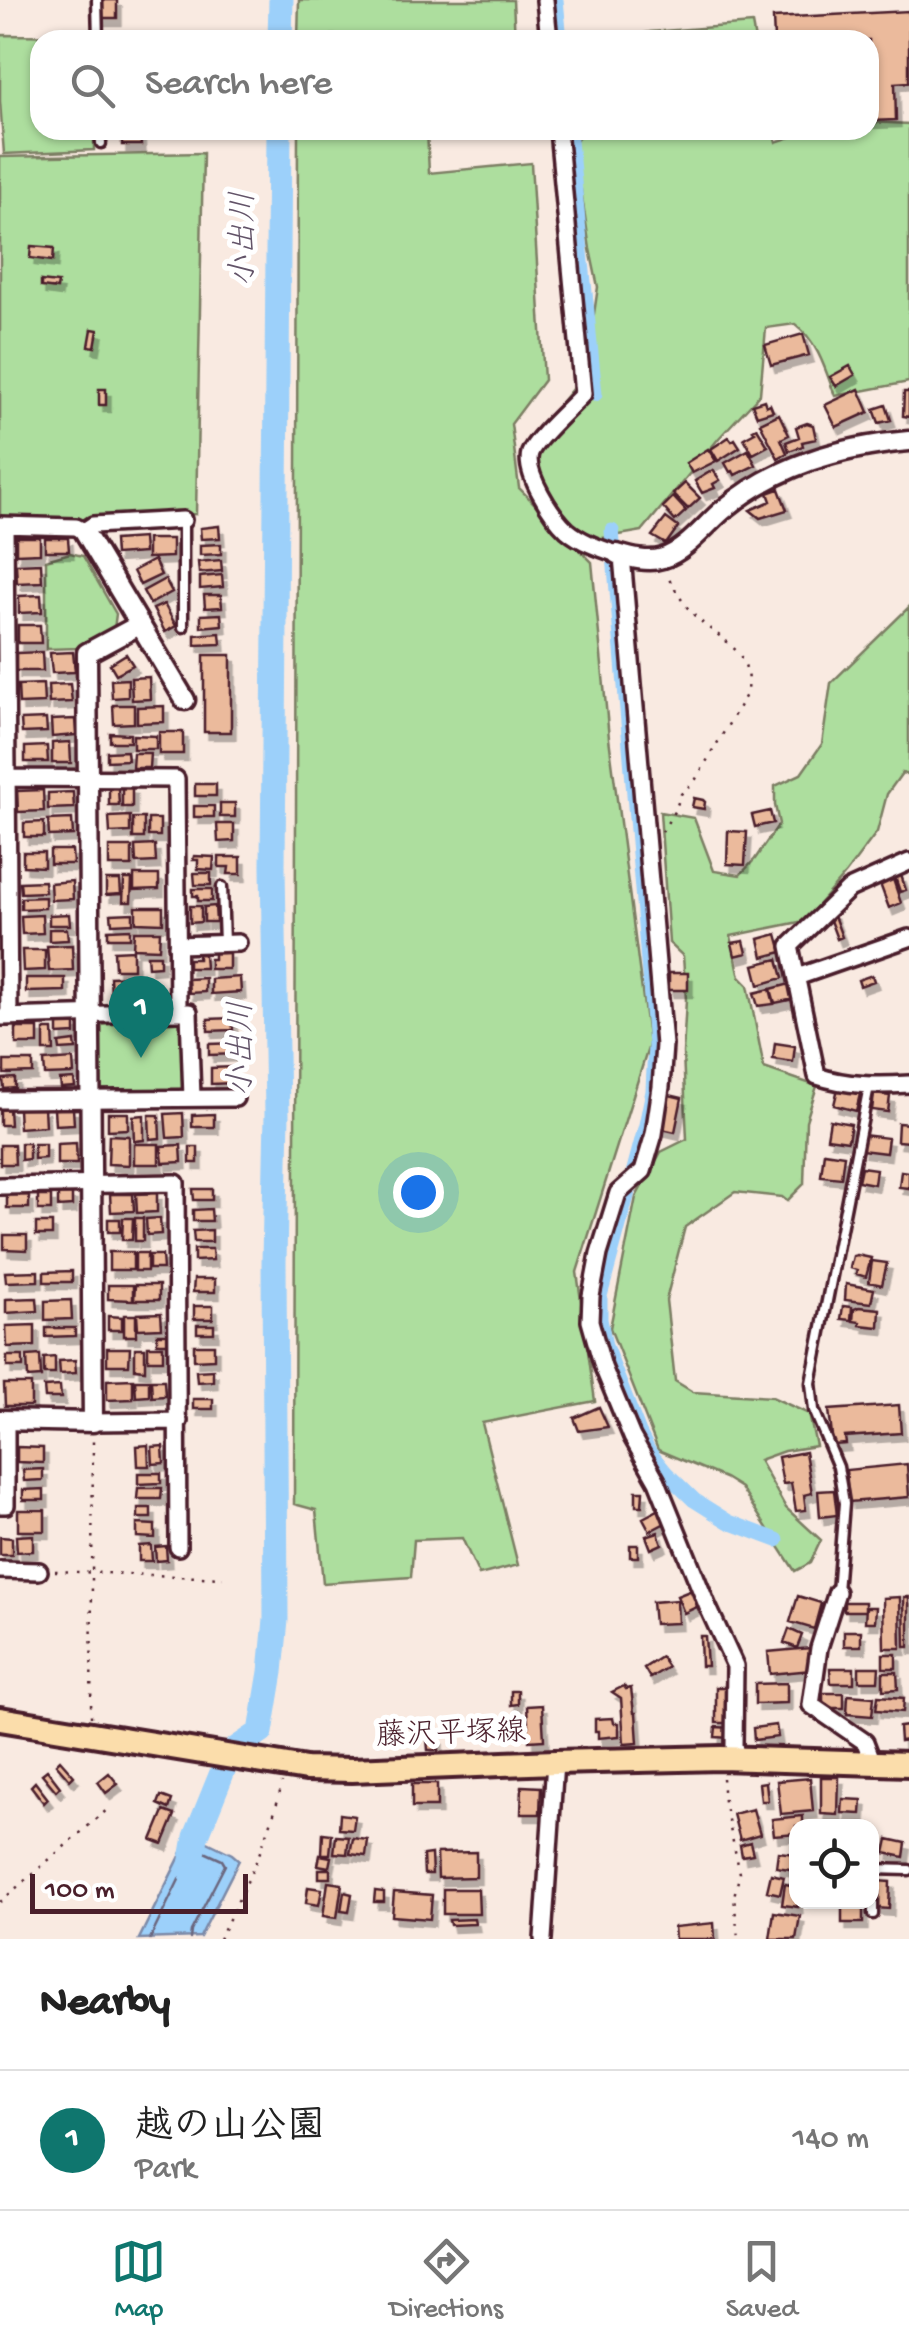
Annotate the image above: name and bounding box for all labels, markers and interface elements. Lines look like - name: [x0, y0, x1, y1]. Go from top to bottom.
- search box: [30, 30, 879, 140]
- icon: search: [65, 58, 120, 113]
- text: Search here: [145, 63, 332, 107]
- water label: 小出川: [226, 191, 265, 287]
- pin: 1: [108, 976, 174, 1058]
- water label: 小出川: [224, 1001, 263, 1097]
- your location: [393, 1167, 444, 1218]
- street label: 藤沢平塚線: [375, 1714, 527, 1756]
- map controls: [789, 1819, 879, 1909]
- button: locate: [789, 1819, 879, 1909]
- scale bar: [30, 1869, 248, 1914]
- text: 100 m: [45, 1875, 115, 1908]
- text: Nearby: [40, 1980, 170, 2029]
- text: 越の山公園: [135, 2107, 325, 2151]
- text: 1: [66, 2121, 79, 2159]
- text: 140 m: [792, 2121, 869, 2159]
- text: Park: [135, 2151, 196, 2189]
- tab: Map: [111, 2234, 166, 2327]
- tab: Directions: [389, 2234, 503, 2327]
- tab: Saved: [726, 2234, 798, 2327]

